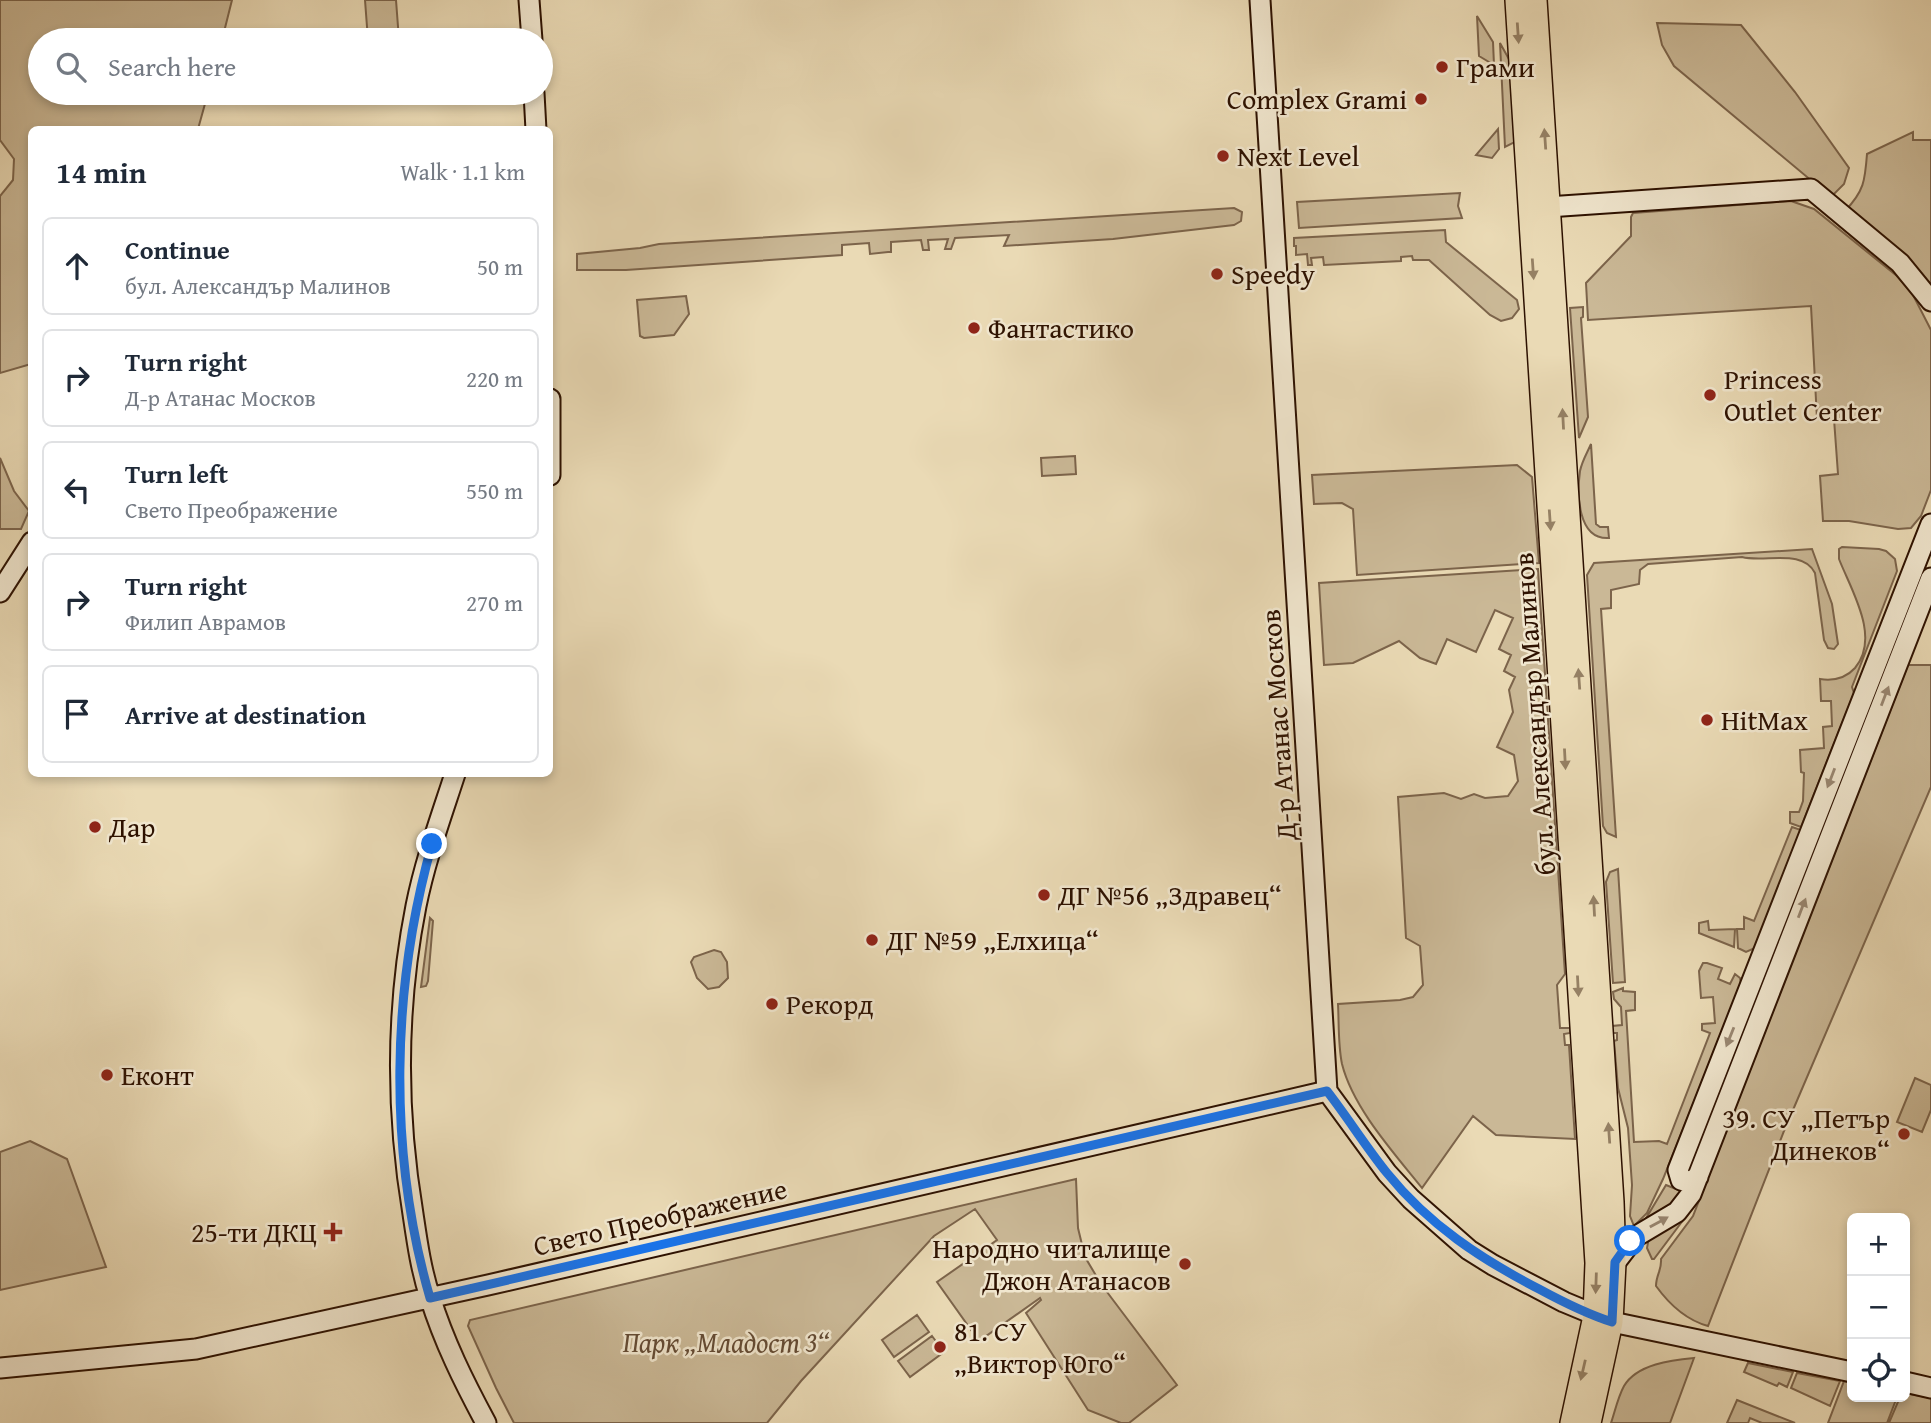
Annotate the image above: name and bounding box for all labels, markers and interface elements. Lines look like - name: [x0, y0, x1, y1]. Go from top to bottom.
- one-way arrow: [1513, 22, 1524, 44]
- search box: [28, 28, 553, 105]
- place label: Грами: [1456, 46, 1535, 87]
- text: Search here: [108, 47, 236, 86]
- icon: search: [52, 48, 90, 86]
- marker: Грами: [1434, 59, 1450, 75]
- place label: Complex Grami: [1227, 78, 1407, 119]
- marker: Complex Grami: [1413, 91, 1429, 107]
- one-way arrow: [1539, 128, 1550, 150]
- place label: Next Level: [1237, 135, 1360, 176]
- marker: Next Level: [1215, 148, 1231, 164]
- text: 14 min: [56, 150, 146, 194]
- text: Walk · 1.1 km: [400, 155, 525, 188]
- text: Continue: [125, 230, 230, 269]
- icon: ahead: [58, 247, 96, 285]
- text: 50 m: [477, 250, 523, 283]
- place label: Speedy: [1231, 253, 1315, 294]
- one-way arrow: [1528, 258, 1539, 280]
- marker: Speedy: [1209, 266, 1225, 282]
- text: бул. Александър Малинов: [125, 269, 391, 302]
- place label: Фантастико: [988, 307, 1134, 348]
- marker: Фантастико: [966, 320, 982, 336]
- text: Turn right: [125, 342, 247, 381]
- place label: Princess Outlet Center: [1724, 358, 1882, 431]
- icon: right: [58, 359, 96, 397]
- text: 220 m: [466, 362, 523, 395]
- text: Д-р Атанас Москов: [125, 381, 316, 414]
- marker: Princess Outlet Center: [1702, 387, 1718, 403]
- one-way arrow: [1557, 407, 1568, 429]
- text: Turn left: [125, 454, 228, 493]
- icon: left: [58, 471, 96, 509]
- text: 550 m: [466, 474, 523, 507]
- text: Свето Преображение: [125, 493, 338, 526]
- one-way arrow: [1545, 509, 1556, 531]
- street label: бул. Александър Малинов: [1502, 551, 1565, 877]
- text: Turn right: [125, 566, 247, 605]
- icon: right: [58, 583, 96, 621]
- text: 270 m: [466, 586, 523, 619]
- text: Филип Аврамов: [125, 605, 286, 638]
- street label: Д-р Атанас Москов: [1249, 608, 1306, 843]
- one-way arrow: [1574, 668, 1585, 690]
- one-way arrow: [1880, 686, 1891, 707]
- icon: arrive: [58, 695, 96, 733]
- text: Arrive at destination: [125, 695, 366, 734]
- place label: HitMax: [1721, 699, 1809, 740]
- marker: HitMax: [1699, 712, 1715, 728]
- one-way arrow: [1559, 748, 1570, 770]
- one-way arrow: [1826, 768, 1837, 789]
- place label: Дар: [108, 806, 155, 847]
- marker: Дар: [87, 819, 103, 835]
- route end: [416, 828, 447, 859]
- place label: ДГ №56 „Здравец“: [1057, 874, 1282, 915]
- marker: ДГ №56 „Здравец“: [1036, 887, 1052, 903]
- one-way arrow: [1588, 895, 1599, 917]
- one-way arrow: [1797, 897, 1808, 918]
- place label: ДГ №59 „Елхица“: [885, 919, 1099, 960]
- marker: ДГ №59 „Елхица“: [864, 932, 880, 948]
- one-way arrow: [1573, 975, 1584, 997]
- place label: Рекорд: [786, 983, 873, 1024]
- marker: Рекорд: [764, 996, 780, 1012]
- one-way arrow: [1725, 1027, 1736, 1048]
- place label: Еконт: [121, 1054, 194, 1095]
- marker: Еконт: [99, 1067, 115, 1083]
- place label: 39. СУ „Петър Динеков“: [1722, 1097, 1890, 1170]
- one-way arrow: [1603, 1122, 1614, 1144]
- marker: 39. СУ „Петър Динеков“: [1896, 1126, 1912, 1142]
- street label: Свето Преображение: [529, 1167, 791, 1266]
- place label: 25-ти ДКЦ: [191, 1211, 317, 1252]
- map controls: [1847, 1213, 1910, 1402]
- button: +: [1847, 1213, 1910, 1276]
- one-way arrow: [1650, 1216, 1669, 1228]
- marker: 25-ти ДКЦ: [323, 1222, 343, 1242]
- route start: [1614, 1225, 1645, 1256]
- place label: Народно читалище Джон Атанасов: [932, 1227, 1171, 1300]
- marker: Народно читалище Джон Атанасов: [1177, 1256, 1193, 1272]
- one-way arrow: [1590, 1272, 1601, 1294]
- button: −: [1847, 1276, 1910, 1339]
- place label: 81. СУ „Виктор Юго“: [954, 1310, 1126, 1383]
- park label: Парк „Младост 3“: [623, 1321, 829, 1362]
- marker: 81. СУ „Виктор Юго“: [932, 1339, 948, 1355]
- button: locate: [1847, 1339, 1910, 1402]
- one-way arrow: [1577, 1359, 1588, 1381]

